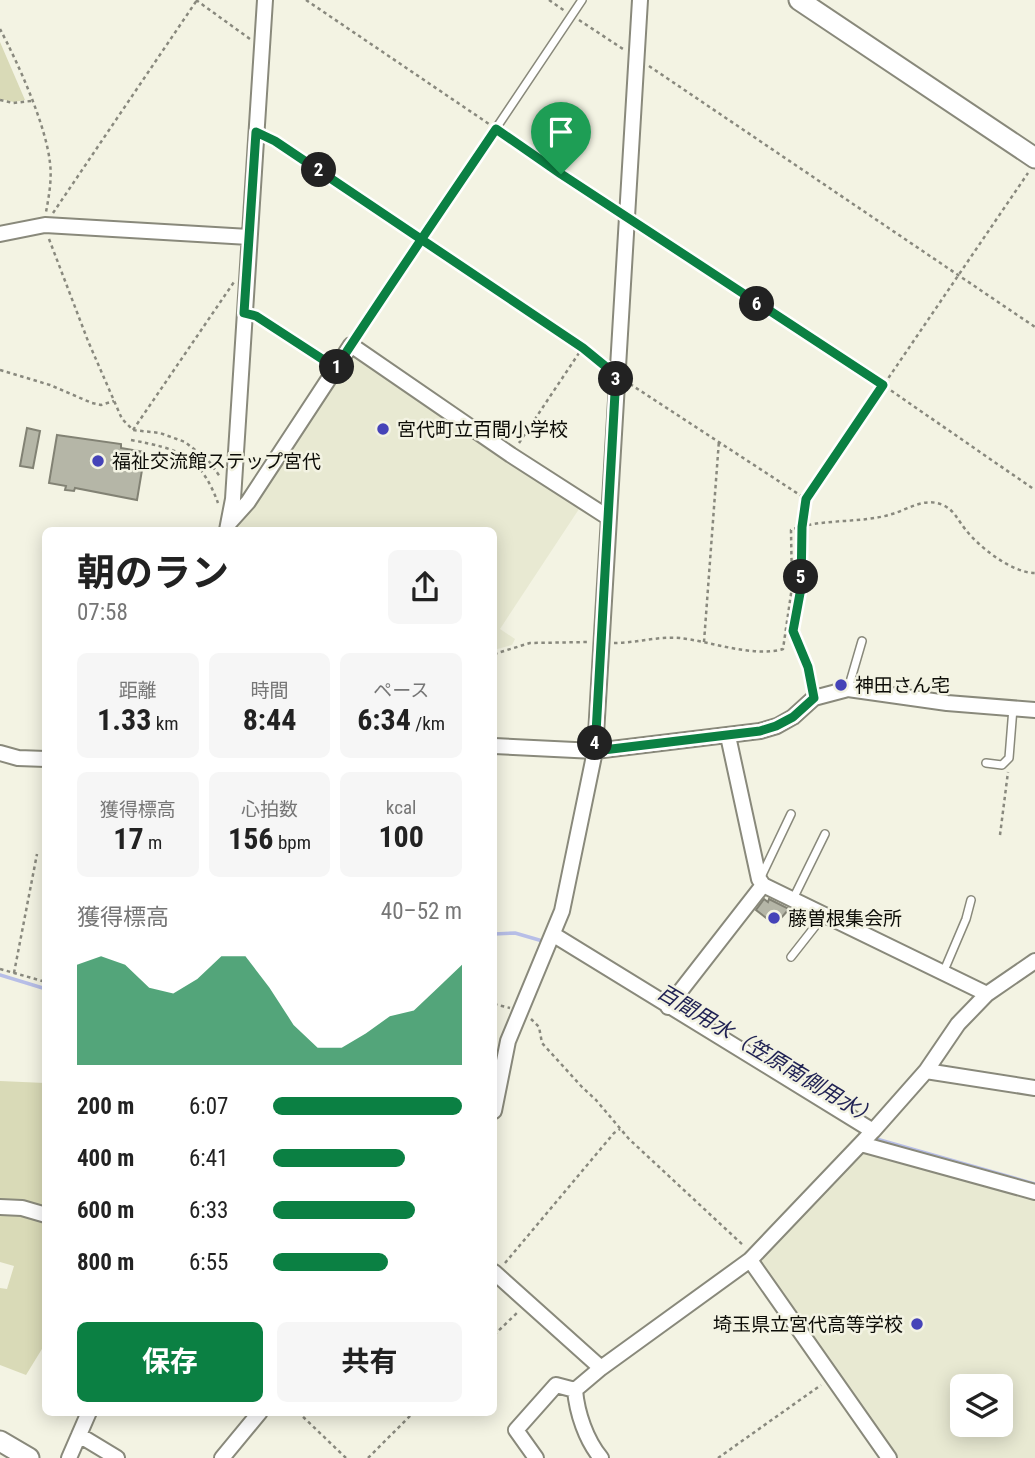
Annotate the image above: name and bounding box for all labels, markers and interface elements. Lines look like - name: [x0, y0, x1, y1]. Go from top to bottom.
- pin: [531, 102, 591, 174]
- icon: arrive: [542, 113, 580, 151]
- pin: 2: [302, 152, 336, 188]
- text: 2: [314, 158, 323, 181]
- pin: 6: [740, 286, 774, 322]
- text: 6: [752, 292, 761, 315]
- pin: 1: [320, 350, 354, 384]
- text: 1: [332, 355, 341, 378]
- pin: 3: [598, 362, 634, 396]
- text: 3: [611, 367, 620, 390]
- place label: 宮代町立百間小学校: [397, 418, 568, 441]
- marker: 宮代町立百間小学校: [375, 421, 391, 437]
- place label: 福祉交流館ステップ宮代: [112, 450, 321, 473]
- marker: 福祉交流館ステップ宮代: [90, 453, 106, 469]
- button: share: [388, 550, 462, 624]
- text: 朝のラン: [77, 551, 229, 595]
- pin: 5: [784, 560, 818, 594]
- text: 5: [796, 565, 805, 588]
- text: 07:58: [77, 599, 128, 626]
- place label: 神田さん宅: [855, 674, 950, 697]
- marker: 神田さん宅: [833, 677, 849, 693]
- text: 距離: [119, 679, 157, 702]
- text: 時間: [250, 679, 289, 702]
- text: ペース: [373, 679, 429, 702]
- text: 1.33: [97, 702, 151, 737]
- text: 8:44: [243, 702, 296, 737]
- text: 6:34: [357, 702, 411, 737]
- text: km: [151, 712, 179, 735]
- text: /km: [411, 712, 445, 735]
- pin: 4: [578, 726, 612, 760]
- text: 4: [590, 731, 599, 754]
- text: kcal: [386, 796, 416, 819]
- text: 獲得標高: [100, 798, 176, 821]
- text: 心拍数: [241, 798, 298, 821]
- text: 100: [378, 819, 424, 854]
- text: 17: [113, 821, 144, 856]
- text: 156: [228, 821, 274, 856]
- text: m: [144, 831, 162, 854]
- text: bpm: [274, 831, 311, 854]
- text: 40–52 m: [381, 898, 462, 925]
- text: 獲得標高: [77, 904, 169, 931]
- place label: 藤曽根集会所: [788, 907, 902, 930]
- marker: 藤曽根集会所: [766, 910, 782, 926]
- water label: 百間用水（笠原南側用水）: [653, 980, 881, 1130]
- text: 200 m: [77, 1093, 134, 1120]
- text: 6:07: [189, 1093, 228, 1120]
- text: 400 m: [77, 1145, 134, 1172]
- text: 6:41: [189, 1145, 228, 1172]
- text: 600 m: [77, 1197, 134, 1224]
- text: 6:33: [189, 1197, 228, 1224]
- text: 800 m: [77, 1249, 134, 1276]
- text: 6:55: [189, 1249, 228, 1276]
- place label: 埼玉県立宮代高等学校: [713, 1313, 903, 1336]
- marker: 埼玉県立宮代高等学校: [909, 1316, 925, 1332]
- button: 保存: [77, 1322, 263, 1402]
- button: 共有: [277, 1322, 462, 1402]
- map controls: [950, 1374, 1013, 1437]
- button: layers: [950, 1374, 1013, 1437]

